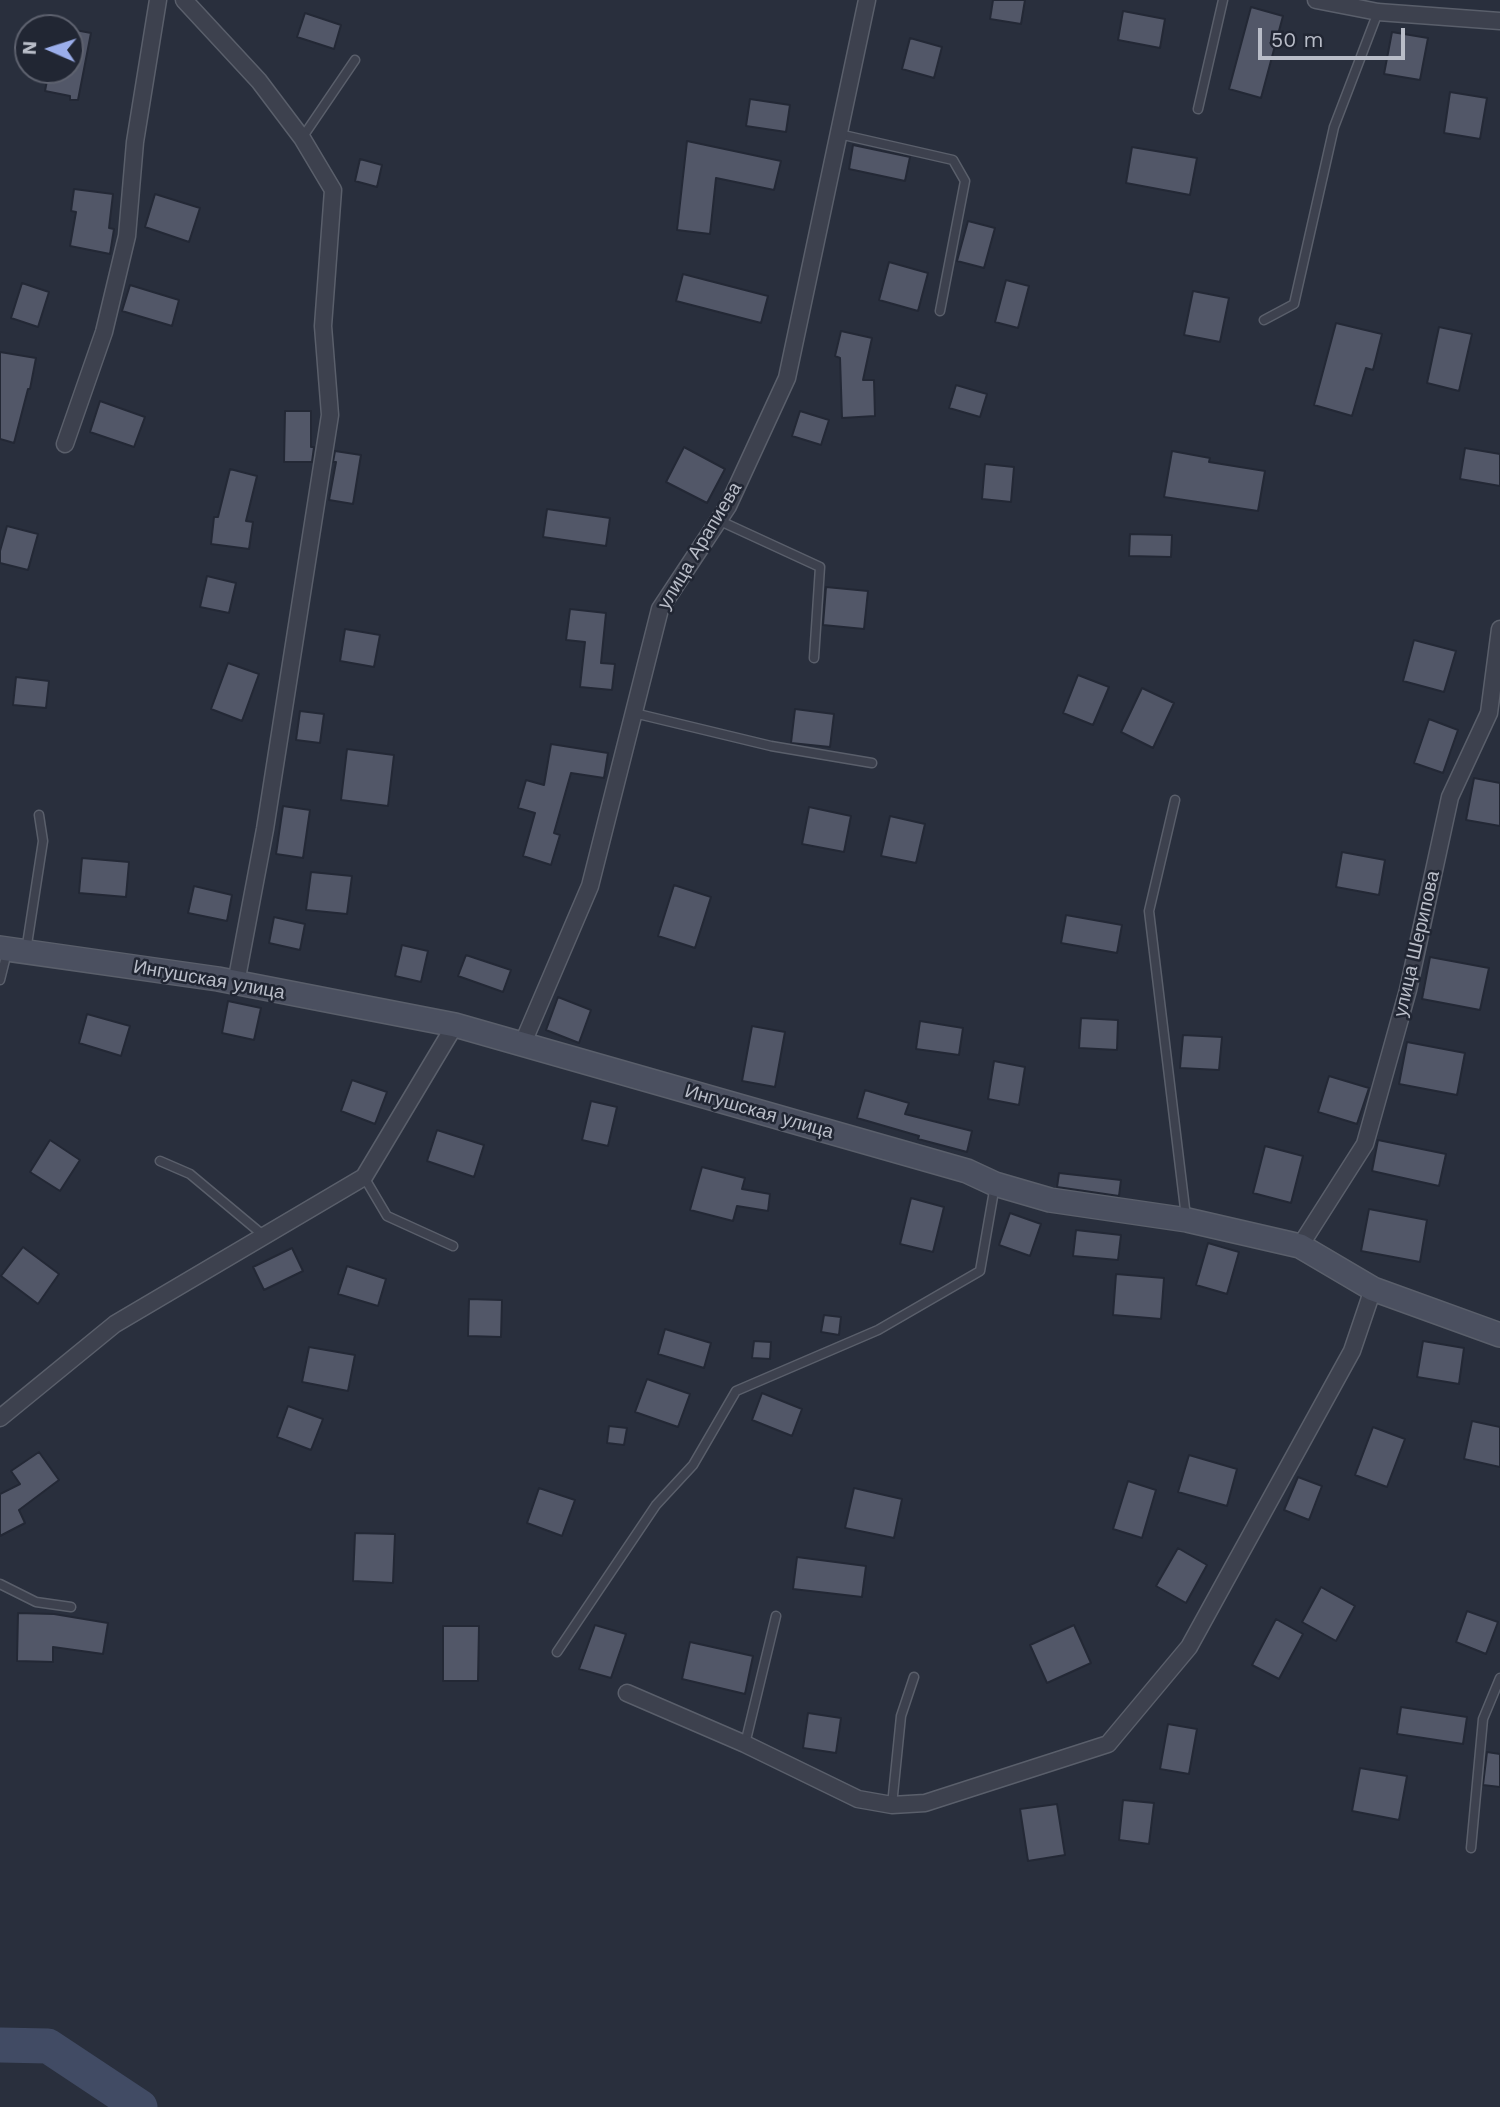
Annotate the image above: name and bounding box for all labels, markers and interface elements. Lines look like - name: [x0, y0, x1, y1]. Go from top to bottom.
- north arrow: [14, 14, 84, 84]
- scale bar: [1262, 14, 1409, 58]
- text: 50 m: [1271, 27, 1323, 52]
- text: N: [18, 40, 41, 56]
- street label: улица Арапиева: [653, 478, 747, 614]
- street label: улица Шерипова: [1389, 869, 1445, 1019]
- street label: Ингушская улица: [131, 955, 287, 1005]
- street label: Ингушская улица: [682, 1080, 836, 1144]

